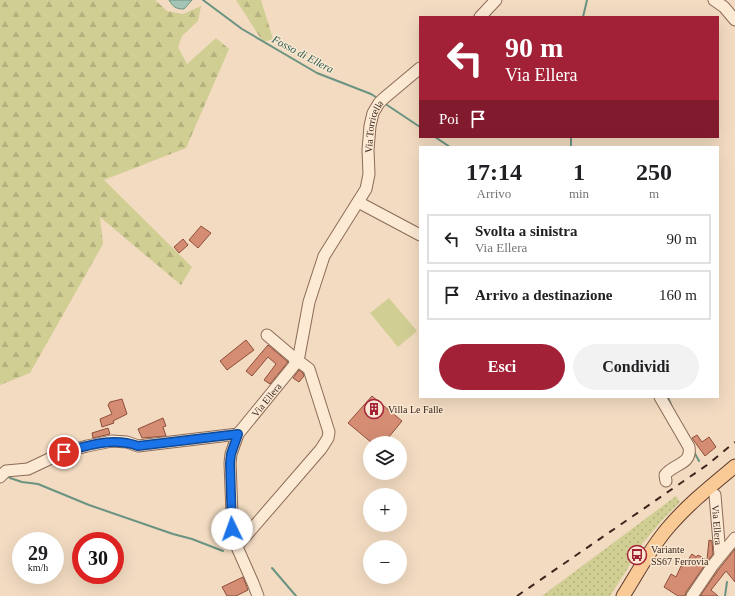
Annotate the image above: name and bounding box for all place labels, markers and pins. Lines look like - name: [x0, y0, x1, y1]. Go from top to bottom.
- building icon: Villa Le Falle: [363, 398, 385, 420]
- place label: Villa Le Falle: [388, 404, 443, 415]
- pin: [47, 435, 81, 469]
- bus stop icon: Variante SS67 Ferrovia: [626, 544, 648, 566]
- place label: Variante SS67 Ferrovia: [651, 544, 709, 567]

